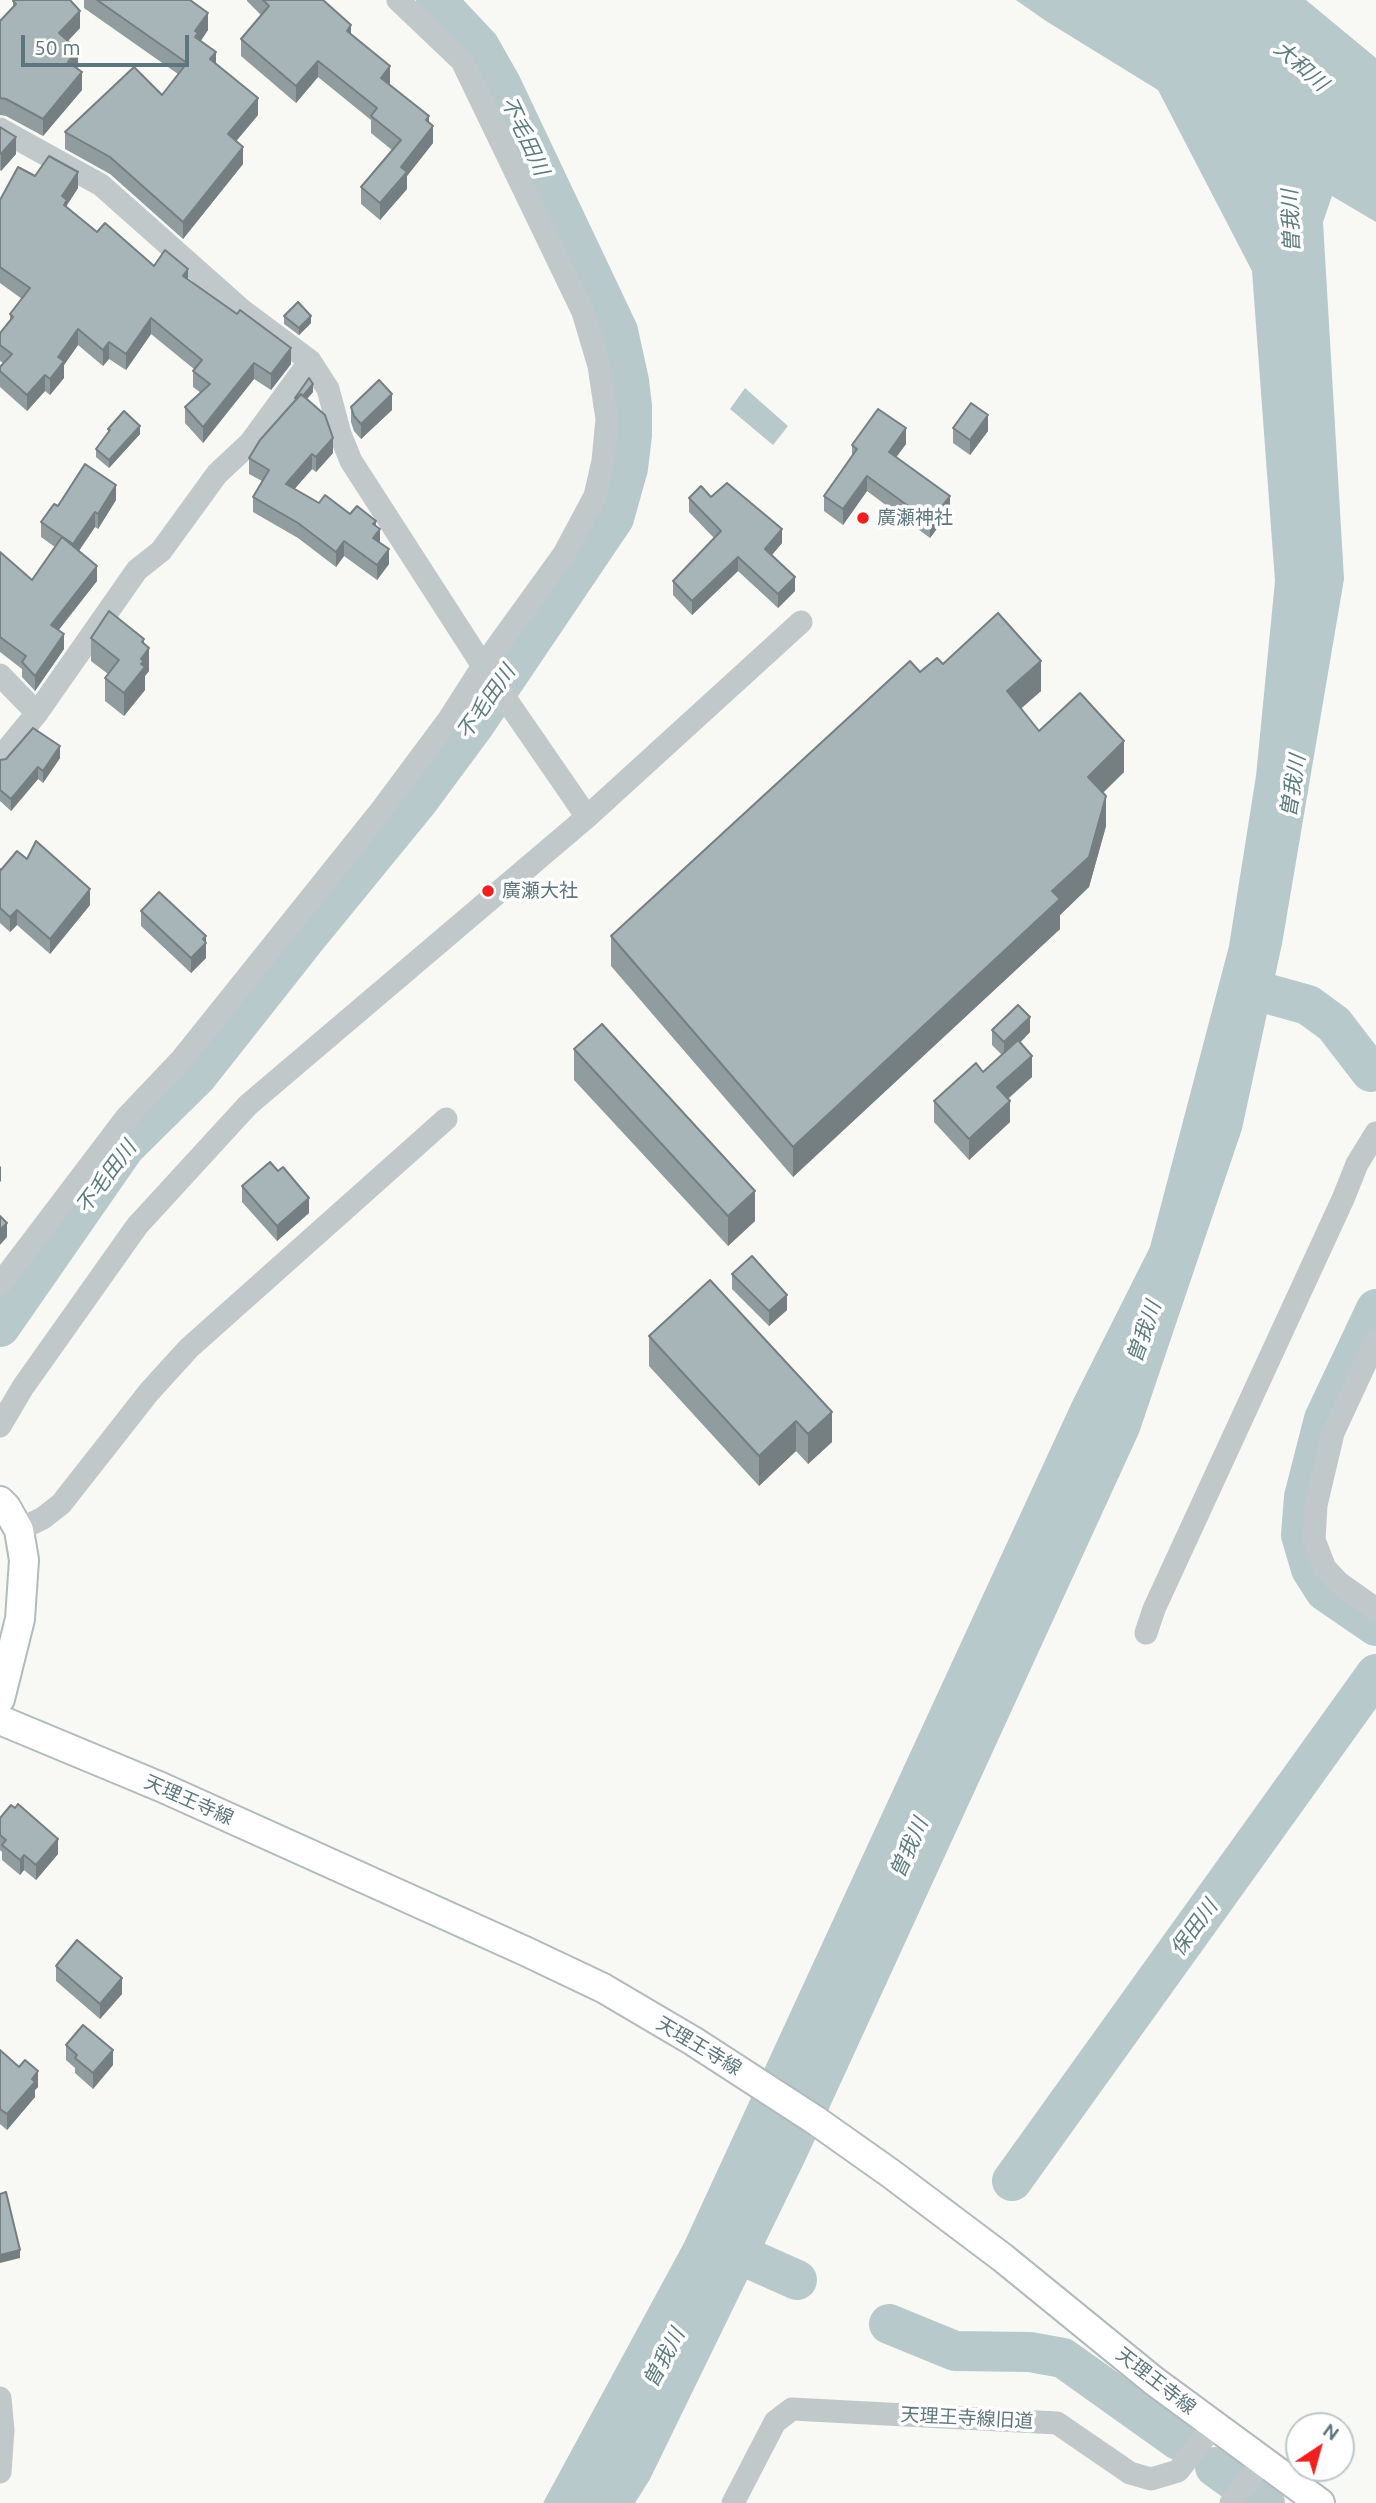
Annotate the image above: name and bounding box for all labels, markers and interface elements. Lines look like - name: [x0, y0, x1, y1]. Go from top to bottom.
- scale bar: [24, 21, 192, 65]
- text: 50 m: [34, 35, 81, 59]
- water label: 大和川: [1269, 36, 1333, 96]
- water label: 不毛田川: [496, 93, 554, 179]
- water label: 曽我川: [1277, 189, 1305, 253]
- place label: 廣瀬神社: [877, 507, 953, 529]
- marker: 廣瀬神社: [855, 510, 871, 526]
- water label: 不毛田川: [452, 660, 520, 744]
- water label: 曽我川: [1276, 753, 1310, 819]
- place label: 廣瀬大社: [502, 880, 578, 902]
- marker: 廣瀬大社: [480, 883, 496, 899]
- water label: 不毛田川: [71, 1136, 141, 1218]
- water label: 曽我川: [1122, 1298, 1166, 1366]
- street label: 天理王寺線: [141, 1770, 237, 1830]
- water label: 曽我川: [885, 1814, 933, 1882]
- water label: 保田川: [1165, 1895, 1223, 1961]
- street label: 天理王寺線: [652, 2012, 746, 2080]
- water label: 曽我川: [638, 2324, 690, 2392]
- street label: 天理王寺線: [1112, 2343, 1200, 2419]
- street label: 天理王寺線旧道: [900, 2403, 1034, 2433]
- north arrow: [1285, 2412, 1355, 2482]
- text: N: [1319, 2419, 1343, 2445]

